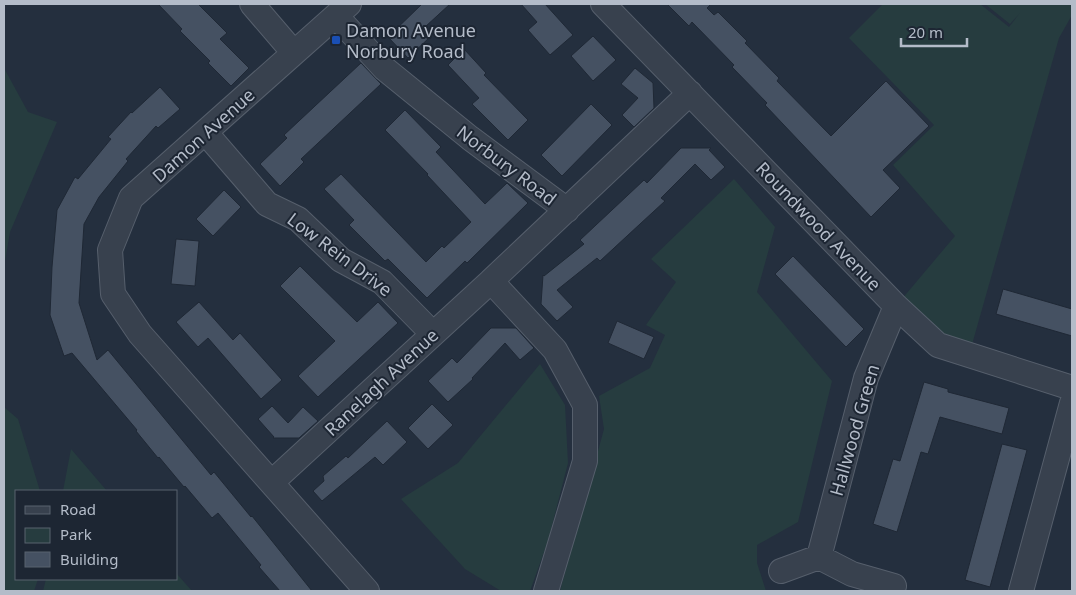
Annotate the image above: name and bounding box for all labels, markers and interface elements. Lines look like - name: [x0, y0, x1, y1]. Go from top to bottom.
- scale bar: [901, 15, 967, 47]
- place label: Damon Avenue Norbury Road: [346, 18, 476, 63]
- text: 20 m: [908, 22, 943, 42]
- marker: Damon Avenue Norbury Road: [330, 34, 342, 46]
- street label: Damon Avenue: [147, 83, 259, 187]
- street label: Norbury Road: [452, 120, 562, 210]
- street label: Roundwood Avenue: [751, 156, 887, 296]
- street label: Low Rein Drive: [283, 207, 397, 301]
- street label: Ranelagh Avenue: [319, 323, 443, 441]
- street label: Hallwood Green: [824, 361, 884, 499]
- legend: [15, 490, 178, 580]
- text: Road: [60, 499, 96, 519]
- text: Park: [60, 524, 92, 544]
- text: Building: [60, 549, 118, 569]

